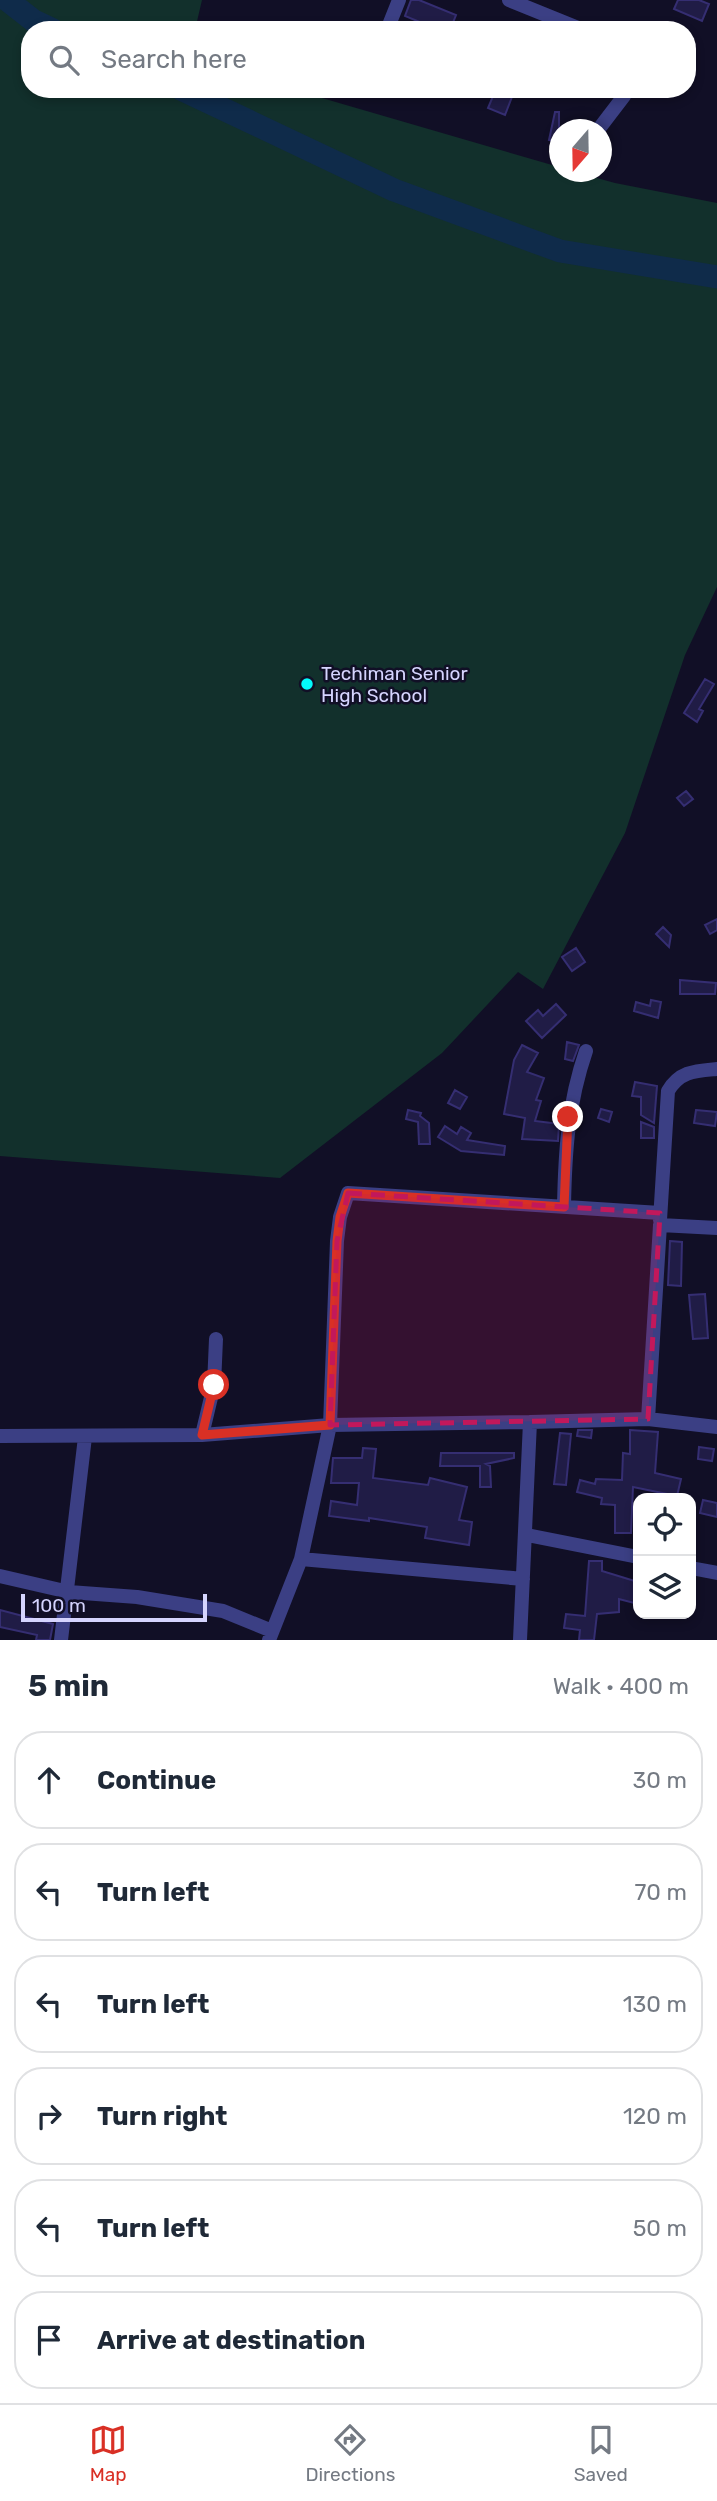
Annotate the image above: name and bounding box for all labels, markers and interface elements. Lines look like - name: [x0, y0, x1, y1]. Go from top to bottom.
- search box: [21, 21, 696, 98]
- icon: search: [45, 41, 83, 79]
- text: Search here: [101, 44, 247, 75]
- north arrow: [549, 119, 612, 182]
- place label: Techiman Senior High School: [321, 662, 469, 707]
- marker: Techiman Senior High School: [299, 676, 315, 692]
- route end: [552, 1101, 583, 1132]
- route start: [198, 1369, 229, 1400]
- map controls: [633, 1493, 696, 1619]
- button: locate: [633, 1493, 696, 1556]
- button: layers: [633, 1556, 696, 1619]
- scale bar: [21, 1591, 206, 1623]
- text: 100 m: [32, 1594, 86, 1617]
- text: 5 min: [28, 1668, 109, 1704]
- text: Walk · 400 m: [553, 1672, 689, 1700]
- icon: ahead: [30, 1761, 68, 1799]
- text: Continue: [97, 1765, 216, 1796]
- text: 30 m: [632, 1766, 687, 1794]
- icon: left: [30, 1873, 68, 1911]
- text: Turn left: [97, 1877, 209, 1908]
- text: 70 m: [635, 1878, 687, 1906]
- icon: left: [30, 1985, 68, 2023]
- text: Turn left: [97, 1989, 209, 2020]
- text: 130 m: [623, 1990, 687, 2018]
- icon: right: [30, 2097, 68, 2135]
- text: Turn right: [97, 2101, 227, 2132]
- text: 120 m: [623, 2102, 687, 2130]
- icon: left: [30, 2209, 68, 2247]
- text: Turn left: [97, 2213, 209, 2244]
- text: 50 m: [633, 2214, 687, 2242]
- icon: arrive: [30, 2321, 68, 2359]
- text: Arrive at destination: [97, 2325, 365, 2356]
- tab: Map: [89, 2421, 127, 2486]
- tab: Directions: [305, 2421, 395, 2486]
- tab: Saved: [574, 2421, 628, 2486]

